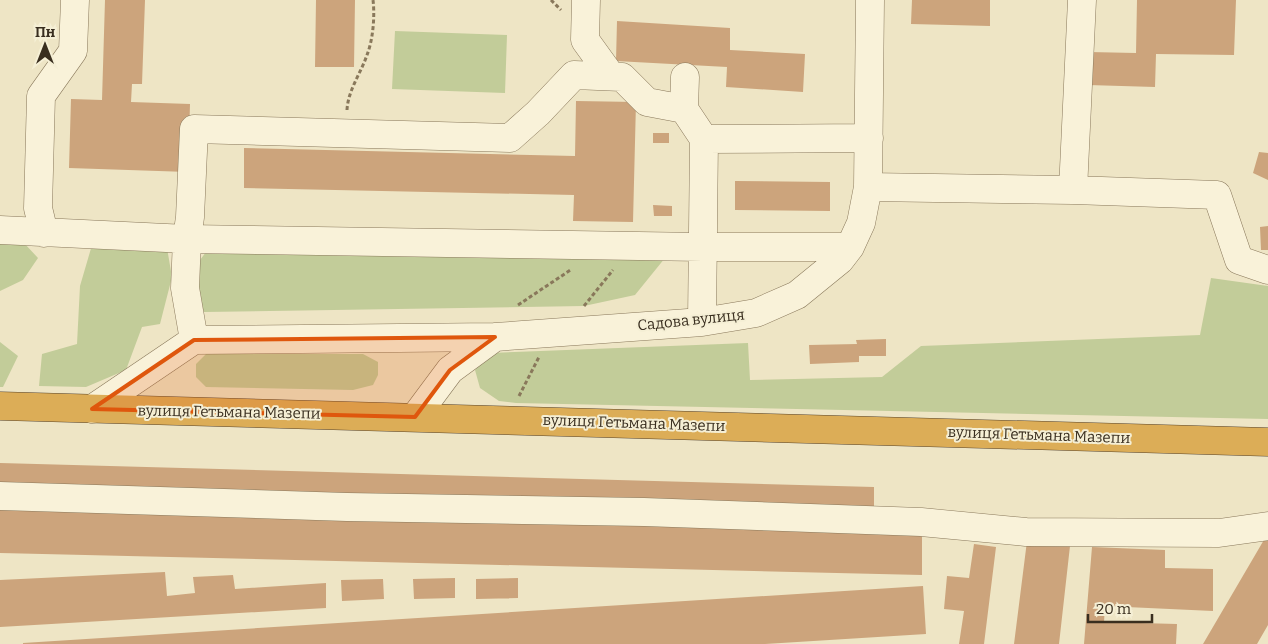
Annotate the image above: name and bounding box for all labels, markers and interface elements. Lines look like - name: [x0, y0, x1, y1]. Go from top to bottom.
- north arrow: [20, 20, 70, 70]
- text: Пн: [35, 24, 55, 41]
- street label: Садова вулиця: [637, 305, 745, 335]
- street label: вулиця Гетьмана Мазепи: [137, 401, 321, 423]
- street label: вулиця Гетьмана Мазепи: [542, 411, 726, 435]
- street label: вулиця Гетьмана Мазепи: [947, 423, 1131, 447]
- scale bar: [1088, 592, 1152, 624]
- text: 20 m: [1096, 600, 1132, 618]

